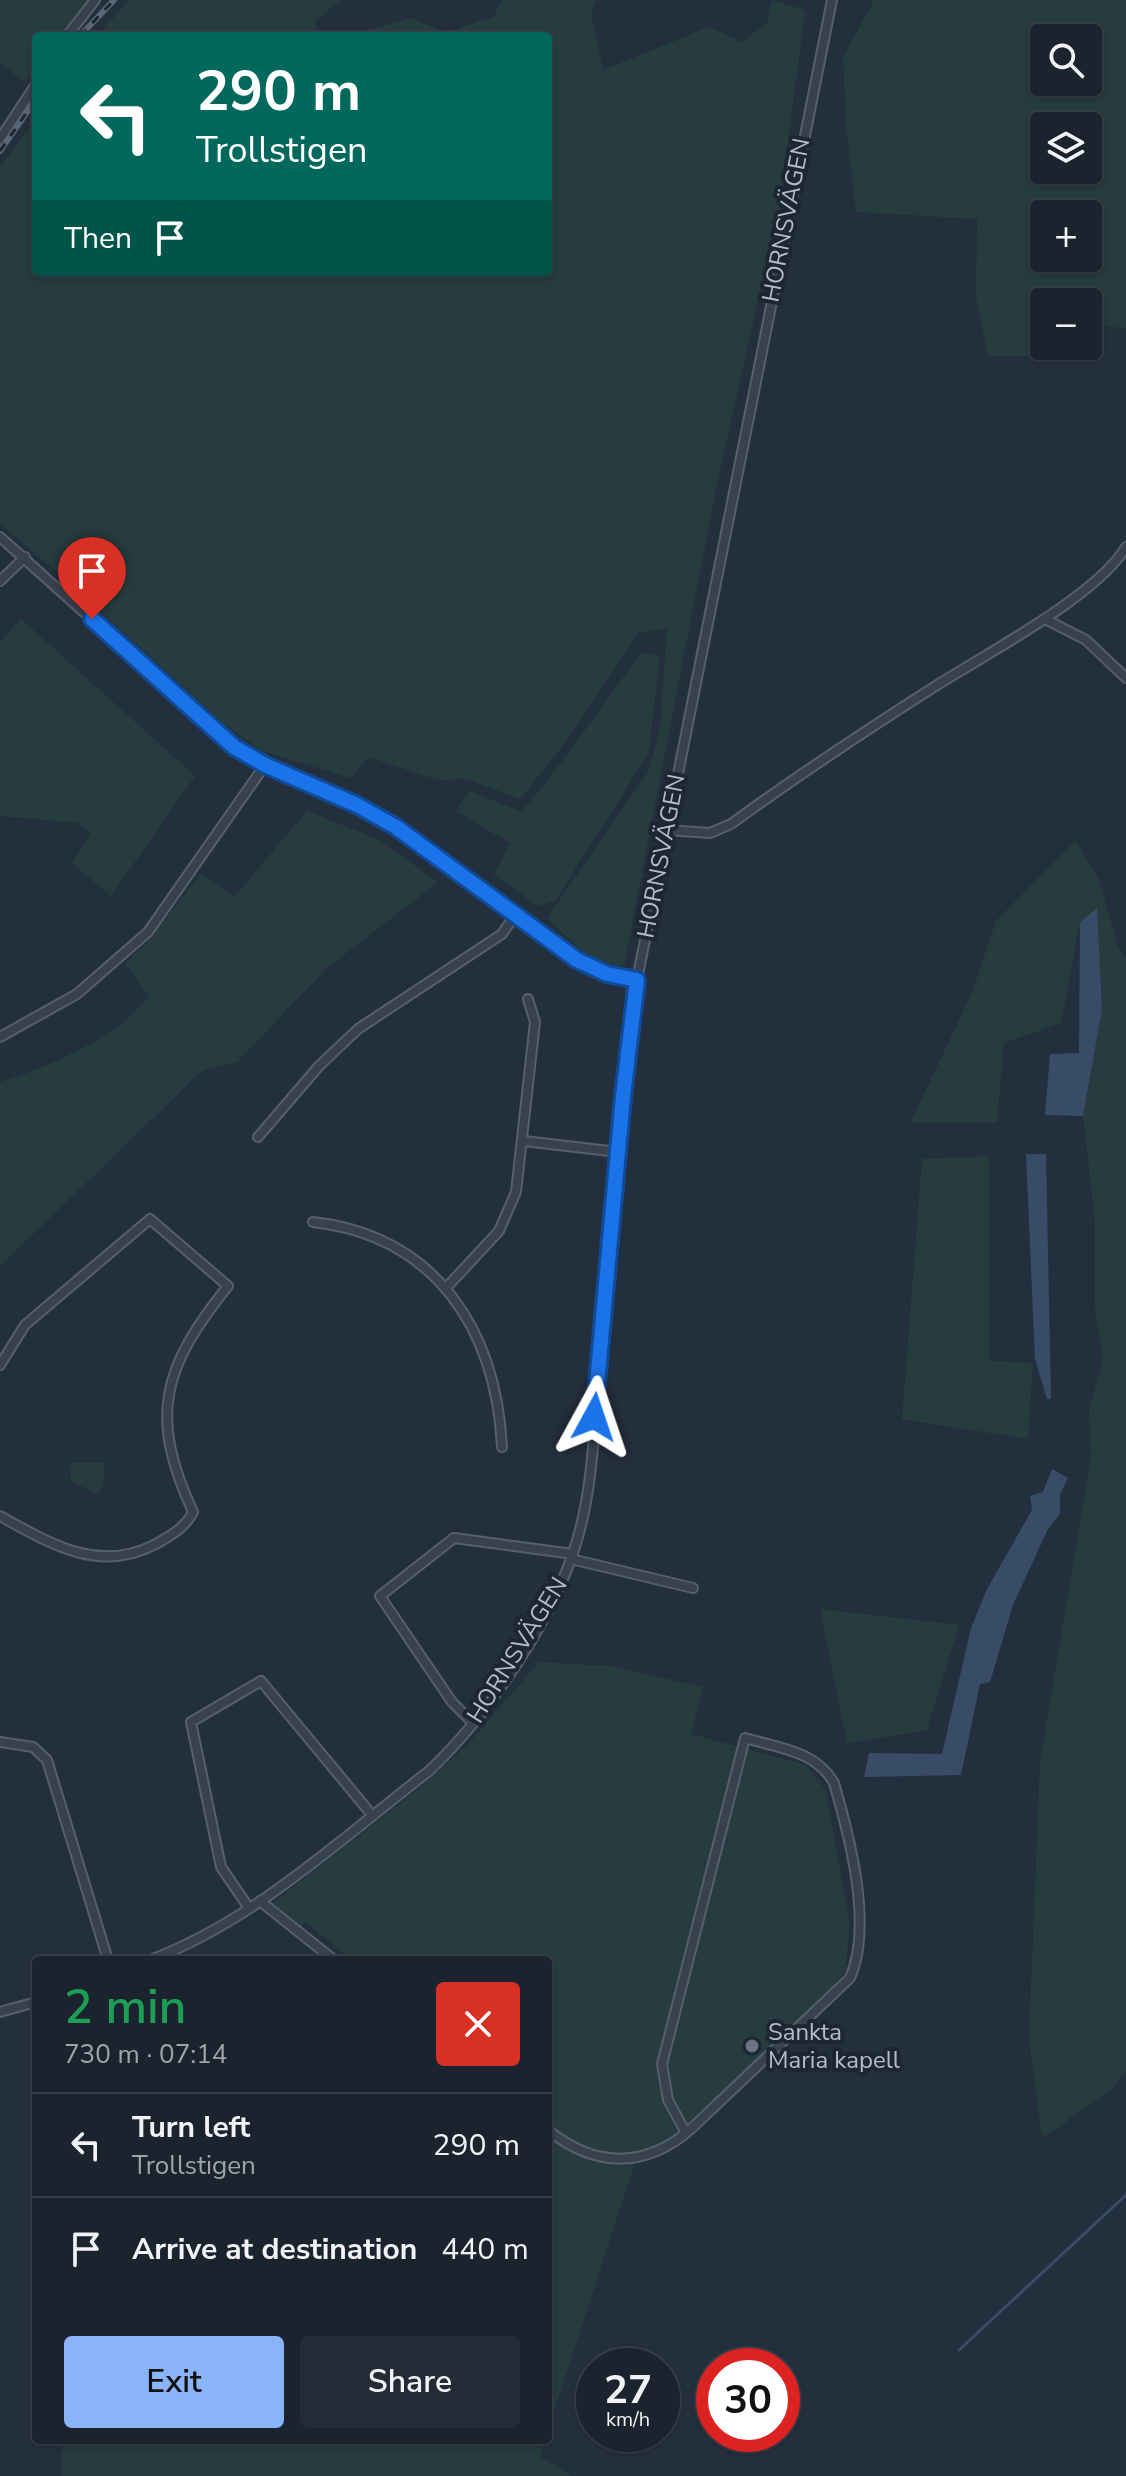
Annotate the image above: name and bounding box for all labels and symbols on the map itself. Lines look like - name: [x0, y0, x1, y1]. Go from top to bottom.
- street label: HORNSVÄGEN: [754, 135, 818, 305]
- pin: [58, 537, 126, 619]
- street label: HORNSVÄGEN: [629, 771, 693, 941]
- position arrow: [552, 1375, 636, 1459]
- street label: HORNSVÄGEN: [459, 1571, 575, 1729]
- place label: Sankta Maria kapell: [768, 2016, 900, 2076]
- marker: Sankta Maria kapell: [743, 2037, 761, 2055]
- speed limit sign: 30: [696, 2348, 800, 2452]

